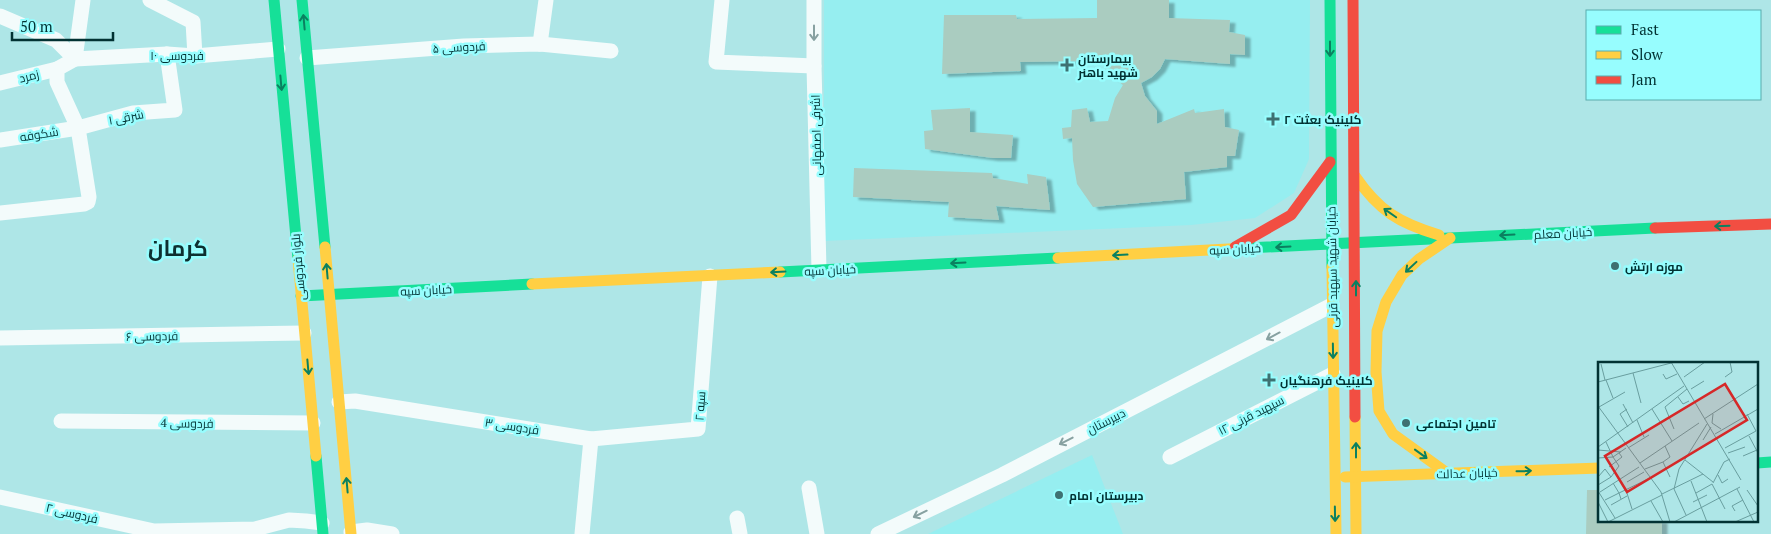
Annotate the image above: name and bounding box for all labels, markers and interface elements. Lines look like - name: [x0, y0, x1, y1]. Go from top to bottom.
- scale bar: [12, 10, 114, 42]
- legend: [1586, 10, 1761, 100]
- one-way arrow: [299, 15, 309, 31]
- text: 50 m: [20, 16, 53, 36]
- text: Fast: [1631, 19, 1659, 39]
- one-way arrow: [809, 24, 819, 41]
- street label: فردوسی ۵: [432, 38, 486, 56]
- one-way arrow: [1325, 40, 1335, 56]
- text: Slow: [1631, 44, 1664, 64]
- street label: فردوسی ۱۰: [150, 48, 204, 63]
- place label: بیمارستان شهید باهنر: [1077, 51, 1138, 81]
- marker: بیمارستان شهید باهنر: [1060, 58, 1074, 72]
- street label: زمرد: [17, 66, 41, 86]
- text: Jam: [1631, 69, 1657, 89]
- one-way arrow: [276, 75, 286, 91]
- street label: اشرفی اصفهانی: [808, 94, 824, 176]
- street label: شرقی ۱: [107, 106, 145, 128]
- marker: کلینیک بعثت ۲: [1266, 112, 1280, 126]
- place label: کلینیک بعثت ۲: [1284, 112, 1362, 127]
- street label: شکوفه: [19, 124, 59, 144]
- street label: خیابان شهید سپهبد قرنی: [1323, 206, 1342, 328]
- one-way arrow: [1383, 208, 1397, 218]
- one-way arrow: [1715, 221, 1731, 231]
- street label: خیابان معلم: [1533, 224, 1593, 243]
- one-way arrow: [1500, 231, 1516, 240]
- district label: کرمان: [148, 233, 208, 262]
- street label: بلوار فردوسی: [288, 233, 308, 301]
- street label: خیابان سپه: [1209, 240, 1261, 259]
- one-way arrow: [1275, 242, 1291, 251]
- one-way arrow: [1113, 250, 1129, 260]
- one-way arrow: [950, 259, 966, 268]
- place label: موزه ارتش: [1625, 259, 1683, 275]
- marker: موزه ارتش: [1609, 260, 1621, 272]
- street label: خیابان سپه: [804, 261, 856, 280]
- one-way arrow: [1404, 261, 1417, 273]
- one-way arrow: [322, 264, 332, 280]
- one-way arrow: [770, 268, 786, 277]
- one-way arrow: [1351, 280, 1360, 296]
- street label: خیابان سپه: [400, 281, 452, 300]
- street label: فردوسی ۶: [126, 328, 178, 344]
- one-way arrow: [1266, 332, 1281, 341]
- one-way arrow: [1328, 342, 1338, 359]
- one-way arrow: [303, 359, 312, 375]
- inset map: [1598, 362, 1758, 522]
- marker: کلینیک فرهنگیان: [1262, 373, 1276, 387]
- place label: کلینیک فرهنگیان: [1280, 373, 1373, 389]
- street label: سپه ۲: [691, 391, 710, 421]
- street label: سپهبد قرنی ۱۲: [1216, 392, 1287, 439]
- street label: دبیرستان: [1084, 405, 1128, 437]
- street label: فردوسی ۳: [484, 414, 540, 438]
- street label: فردوسی 4: [160, 415, 214, 431]
- place label: تامین اجتماعی: [1416, 416, 1496, 432]
- marker: تامین اجتماعی: [1400, 417, 1412, 429]
- one-way arrow: [1059, 437, 1074, 446]
- one-way arrow: [1351, 443, 1361, 459]
- one-way arrow: [1414, 449, 1428, 459]
- street label: خیابان عدالت: [1436, 464, 1498, 482]
- one-way arrow: [1515, 466, 1531, 475]
- one-way arrow: [342, 478, 352, 494]
- place label: دبیرستان امام: [1069, 488, 1143, 504]
- marker: دبیرستان امام: [1053, 489, 1065, 501]
- street label: فردوسی ۲: [44, 500, 100, 526]
- one-way arrow: [1330, 505, 1340, 521]
- one-way arrow: [913, 509, 928, 519]

